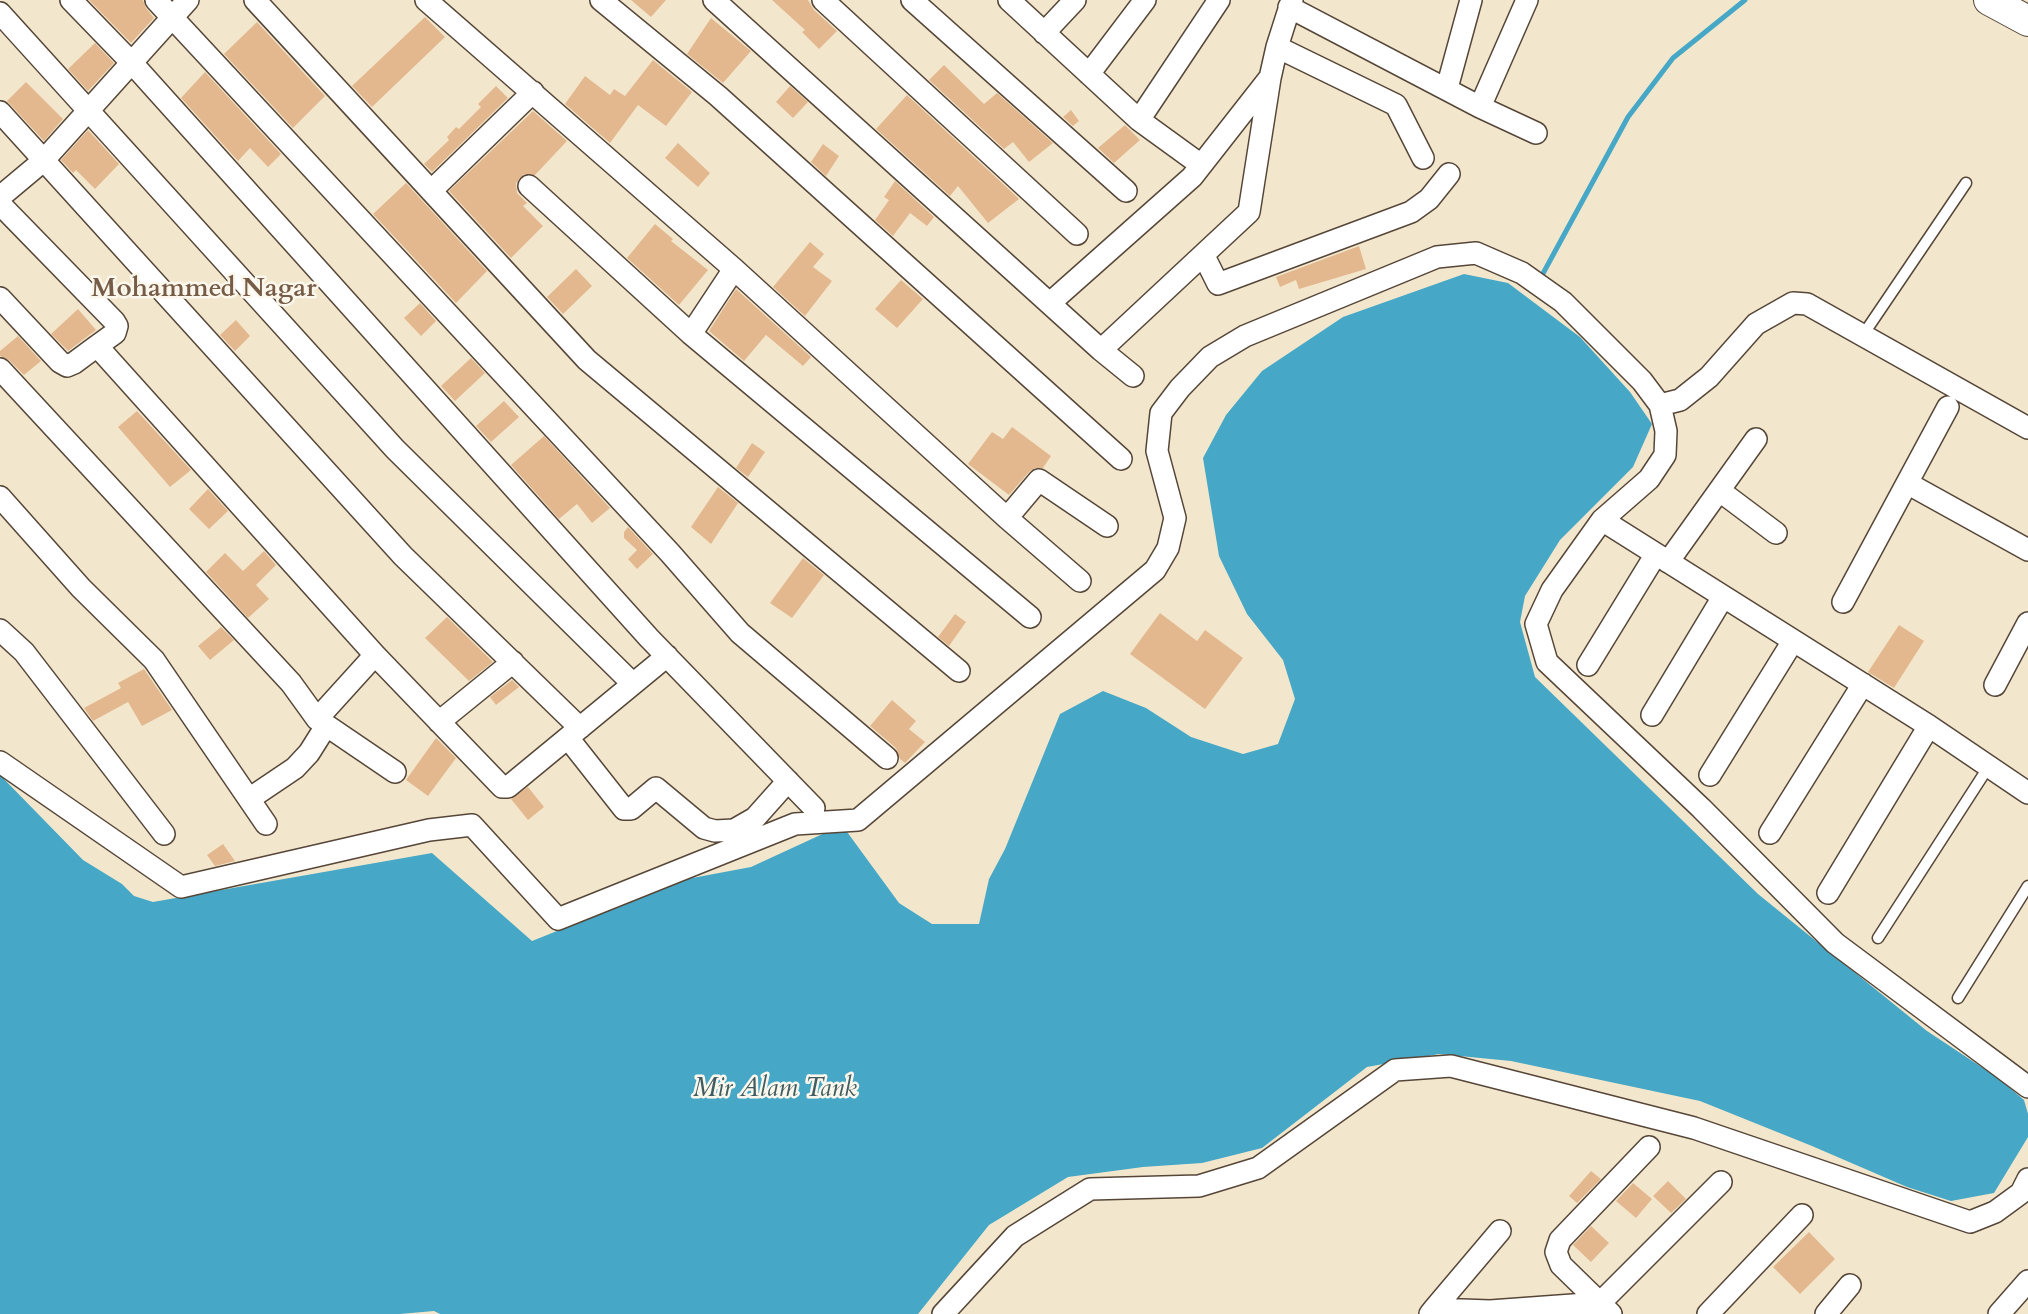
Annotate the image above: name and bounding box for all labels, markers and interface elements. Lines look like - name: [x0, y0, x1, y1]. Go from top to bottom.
- district label: Mohammed Nagar: [91, 274, 317, 306]
- water label: Mir Alam Tank: [693, 1074, 857, 1106]

